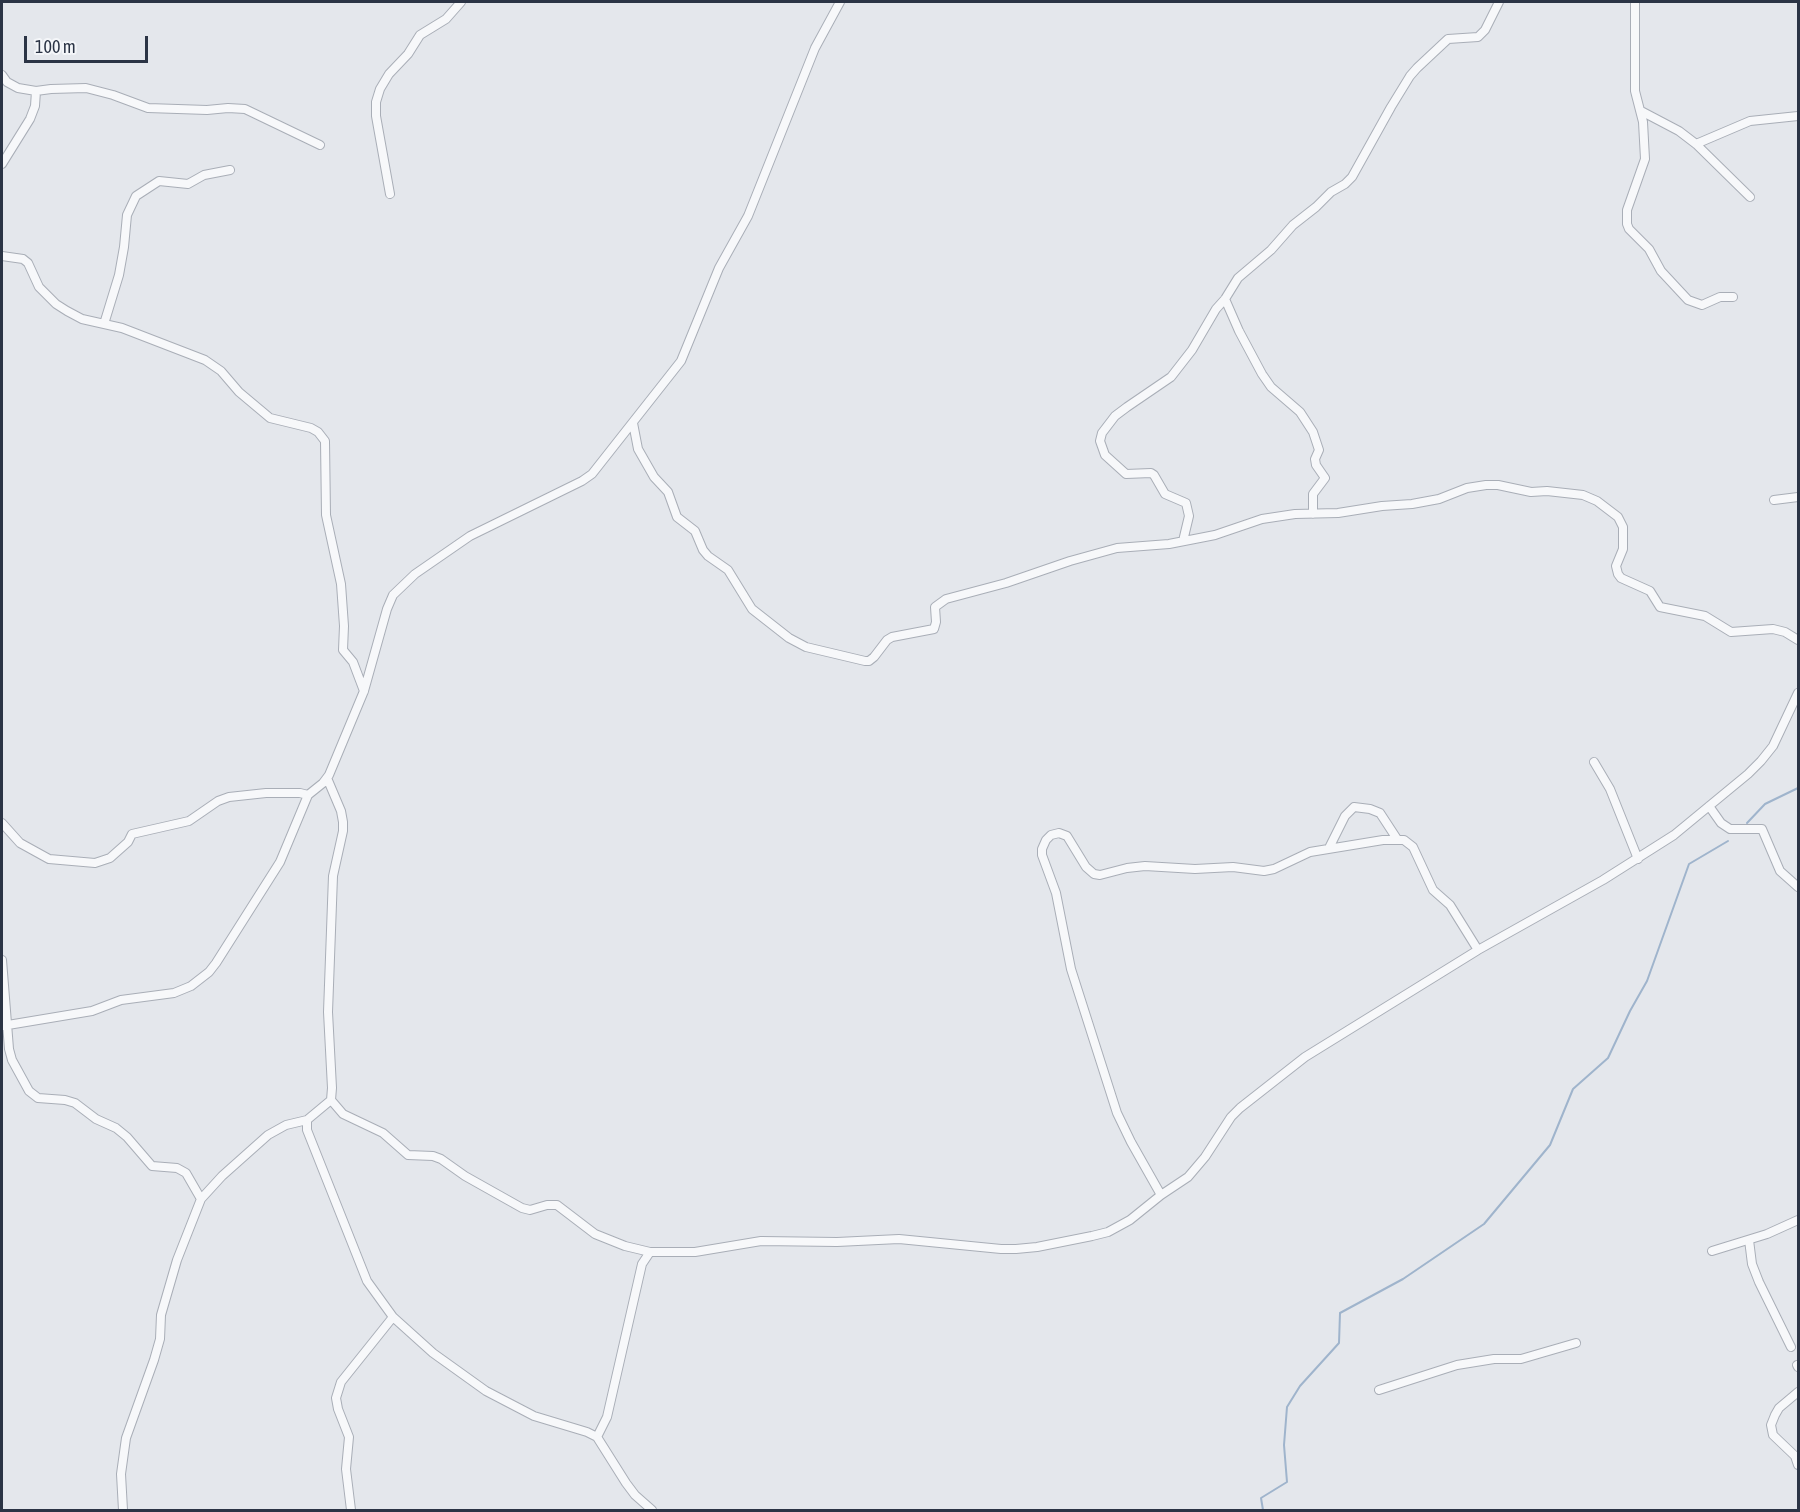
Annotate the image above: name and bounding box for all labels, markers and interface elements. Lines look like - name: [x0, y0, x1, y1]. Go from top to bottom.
- scale bar: [27, 24, 152, 62]
- text: 100 m: [35, 36, 76, 57]

